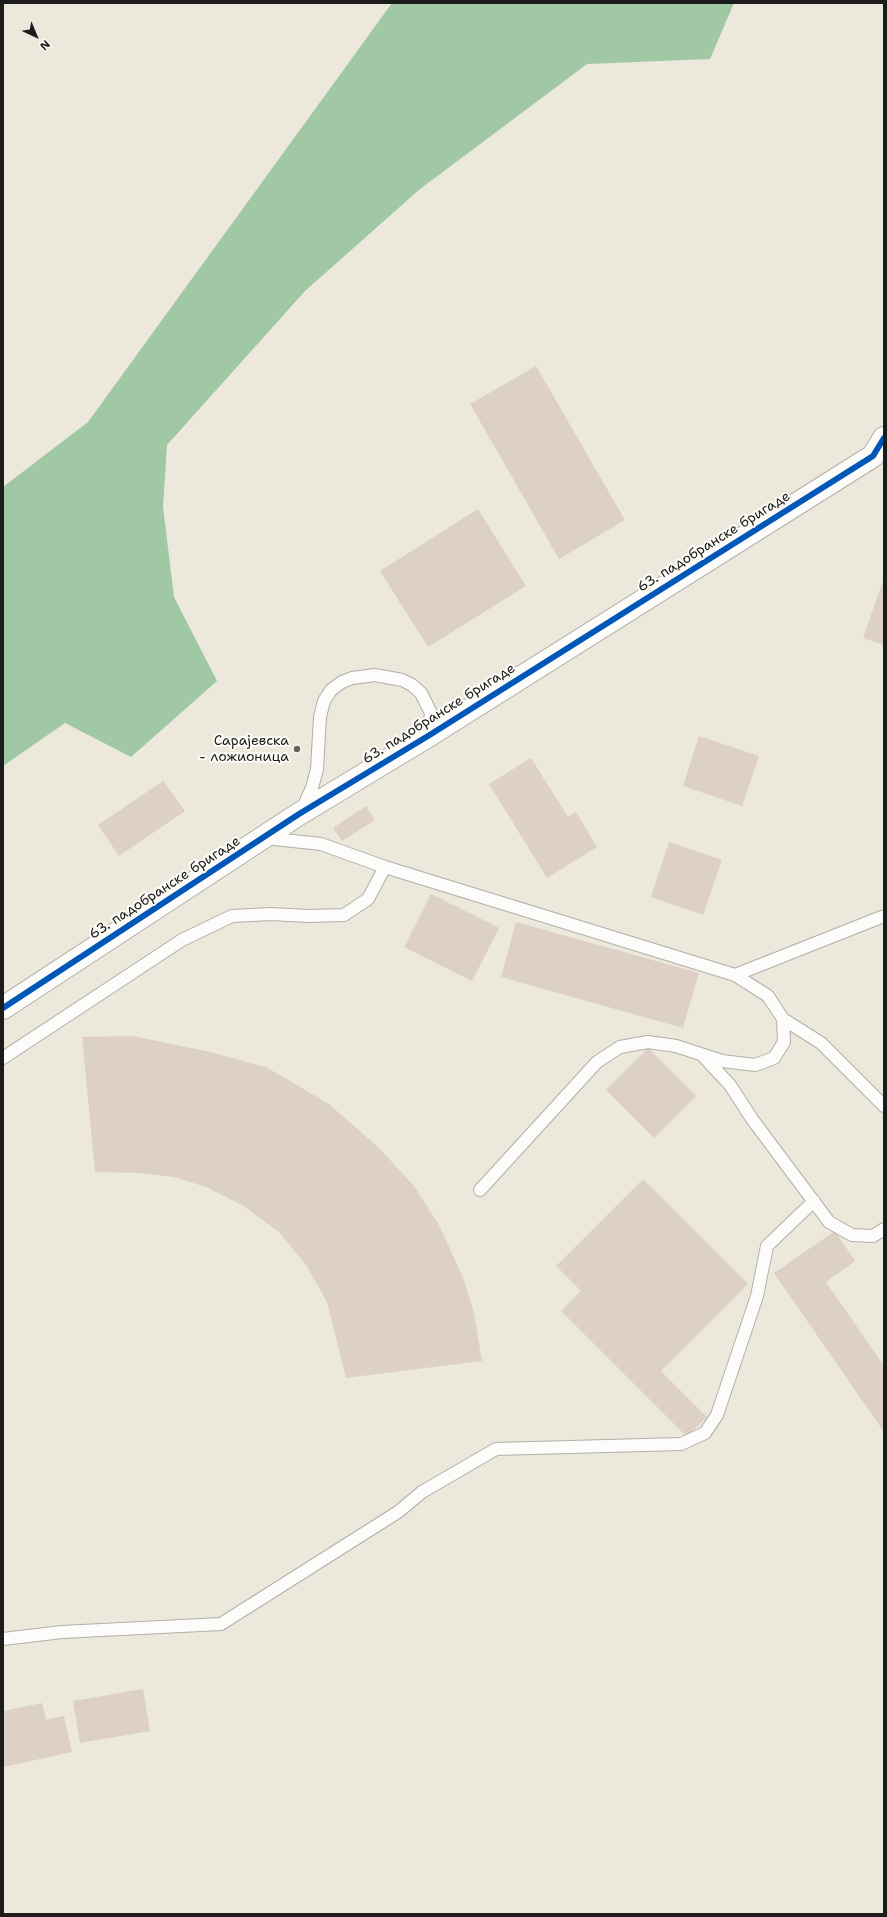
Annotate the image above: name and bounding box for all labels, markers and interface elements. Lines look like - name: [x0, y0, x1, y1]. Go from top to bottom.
- north arrow: [16, 16, 56, 56]
- text: N: [36, 37, 53, 53]
- street label: 63. падобранске бригаде: [635, 488, 793, 596]
- street label: 63. падобранске бригаде: [360, 660, 518, 768]
- place label: Сарајевска - ложионица: [199, 733, 289, 766]
- marker: Сарајевска - ложионица: [292, 744, 302, 754]
- street label: 63. падобранске бригаде: [86, 833, 244, 943]

